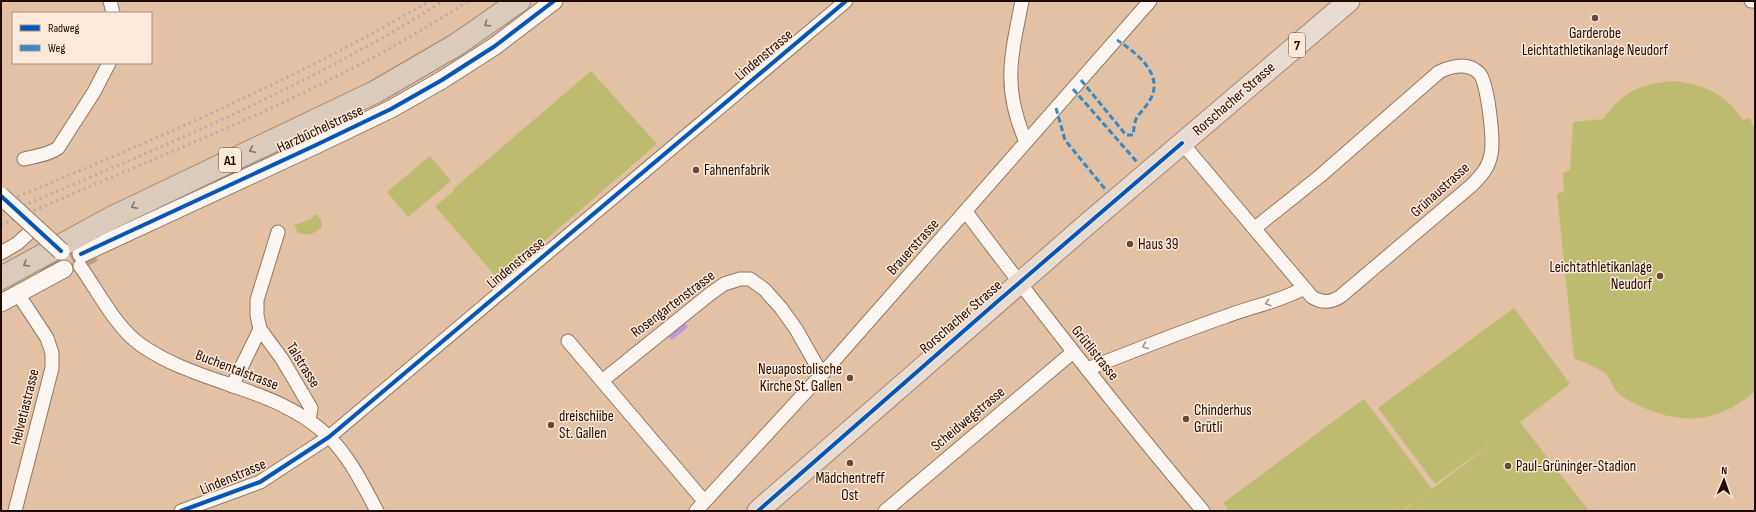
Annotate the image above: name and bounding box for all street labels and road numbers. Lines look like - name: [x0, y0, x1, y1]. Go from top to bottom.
- street label: Lindenstrasse: [731, 25, 797, 85]
- road number: 7: [1289, 33, 1305, 57]
- street label: Rorschacher Strasse: [1189, 58, 1279, 140]
- street label: Harzbüchelstrasse: [274, 101, 366, 157]
- road number: A1: [219, 148, 241, 172]
- street label: Grünaustrasse: [1407, 159, 1473, 221]
- street label: Brauerstrasse: [883, 215, 943, 279]
- street label: Lindenstrasse: [483, 233, 549, 293]
- street label: Rosengartenstrasse: [627, 266, 719, 342]
- street label: Rorschacher Strasse: [916, 276, 1006, 358]
- street label: Grütlistrasse: [1067, 322, 1123, 384]
- street label: Talstrasse: [282, 339, 324, 391]
- street label: Buchentalstrasse: [193, 345, 281, 395]
- street label: Helvetiastrasse: [6, 367, 44, 447]
- street label: Scheidwegstrasse: [927, 383, 1009, 455]
- street label: Lindenstrasse: [197, 455, 269, 499]

